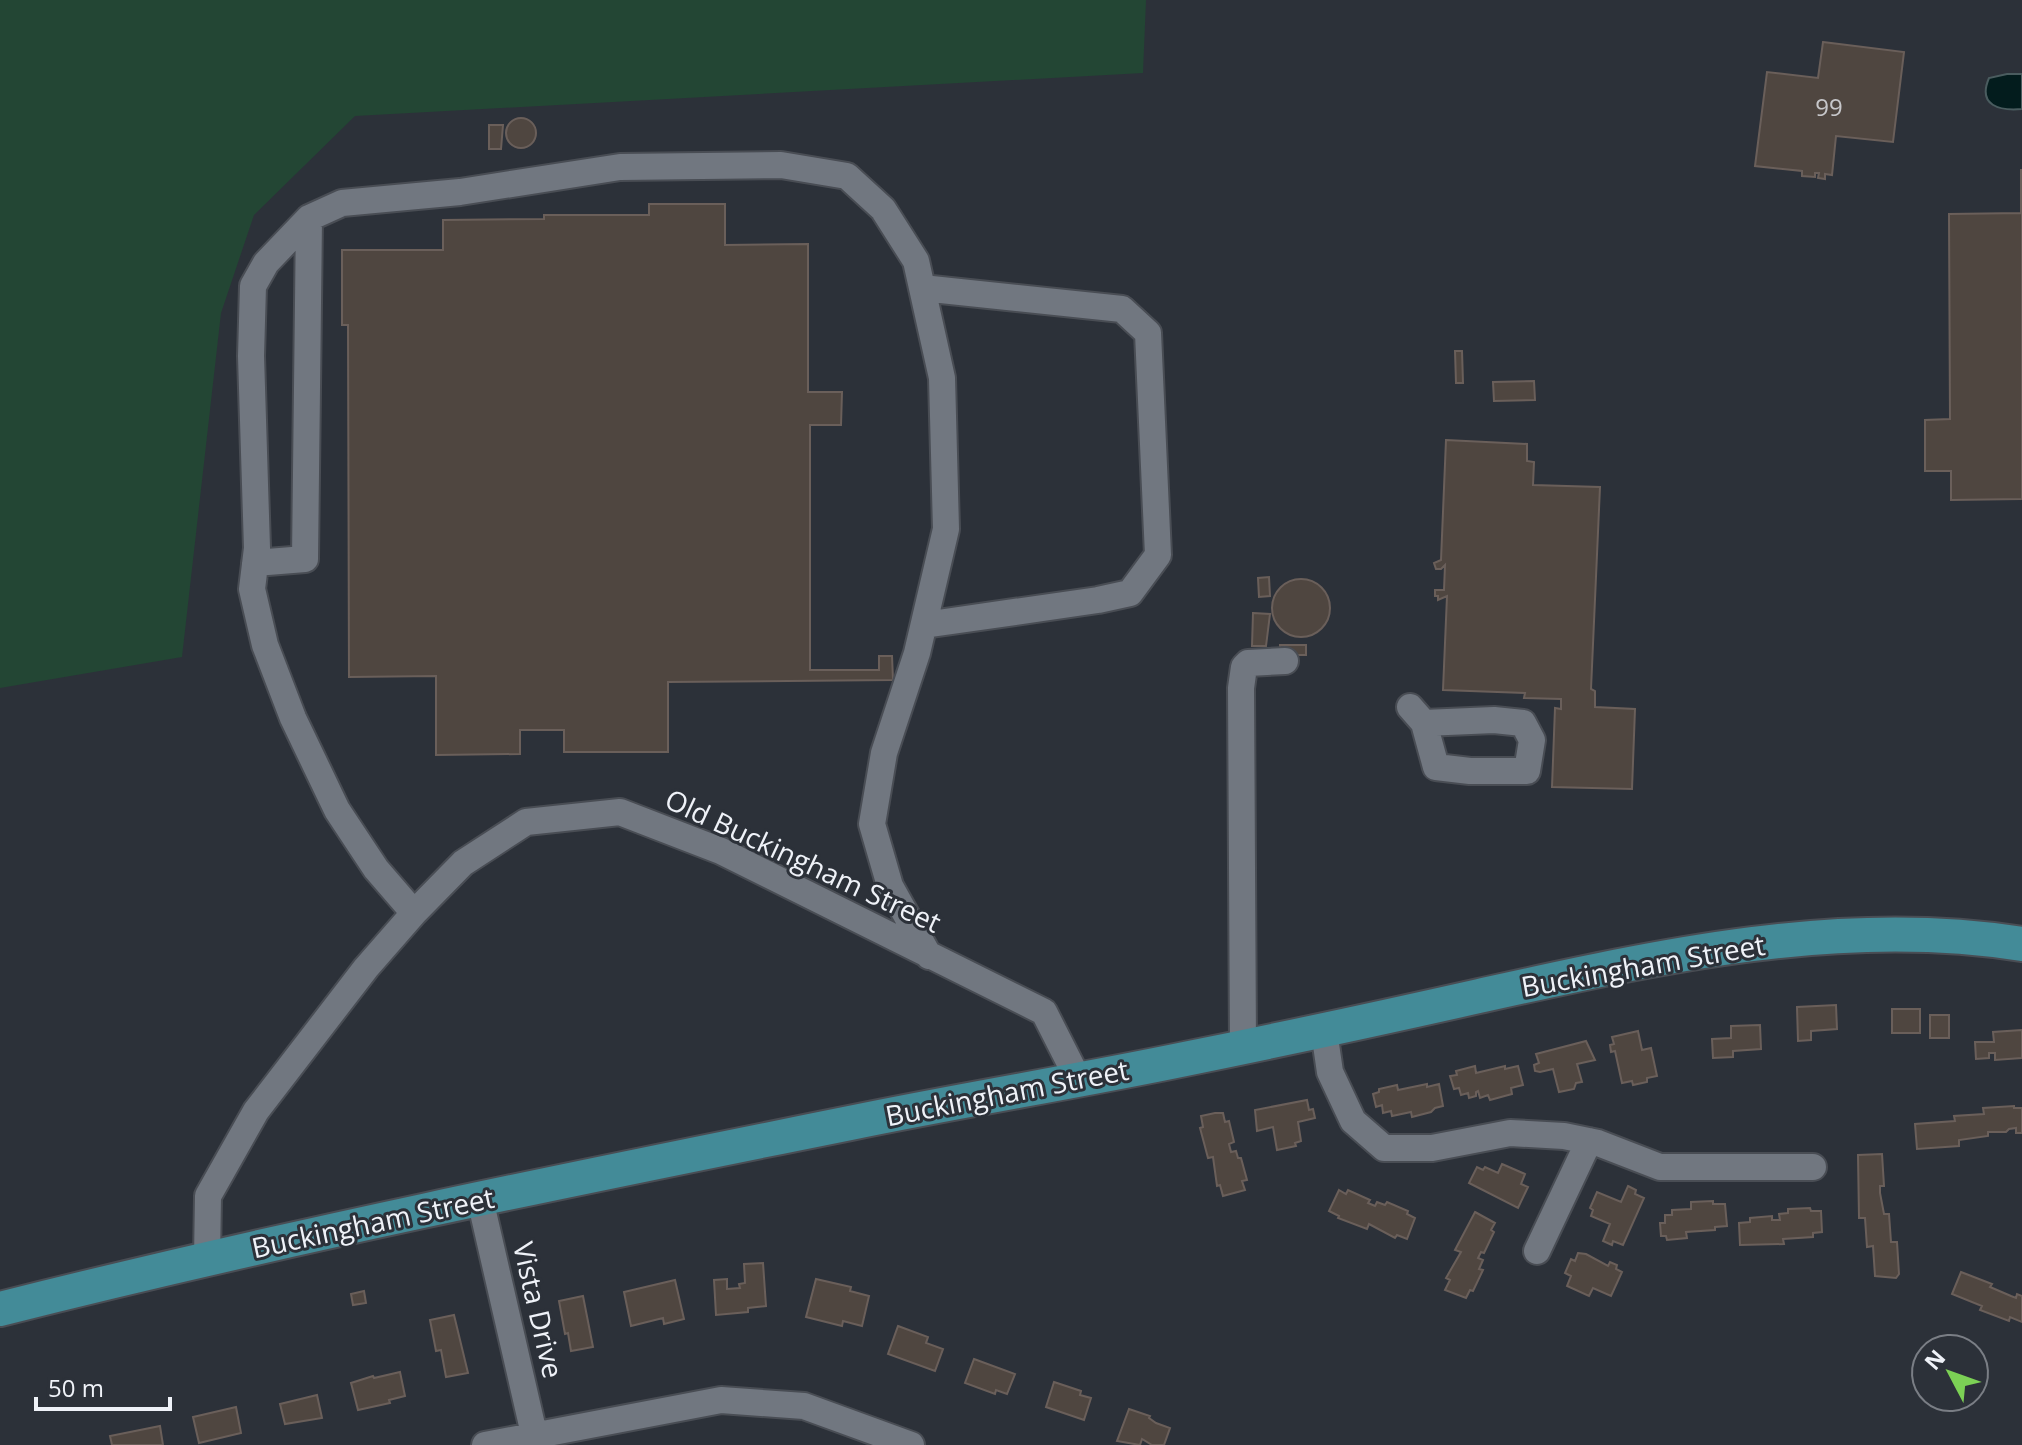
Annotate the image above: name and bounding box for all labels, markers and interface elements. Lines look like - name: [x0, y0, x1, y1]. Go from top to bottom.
- house number: 99: [1815, 90, 1843, 123]
- street label: Old Buckingham Street: [659, 779, 948, 941]
- street label: Buckingham Street: [1518, 925, 1768, 1005]
- street label: Buckingham Street: [882, 1050, 1132, 1134]
- street label: Buckingham Street: [248, 1178, 498, 1266]
- street label: Vista Drive: [505, 1238, 573, 1382]
- north arrow: [1910, 1333, 1990, 1413]
- text: N: [1917, 1343, 1951, 1376]
- scale bar: [36, 1361, 170, 1411]
- text: 50 m: [48, 1371, 104, 1404]

